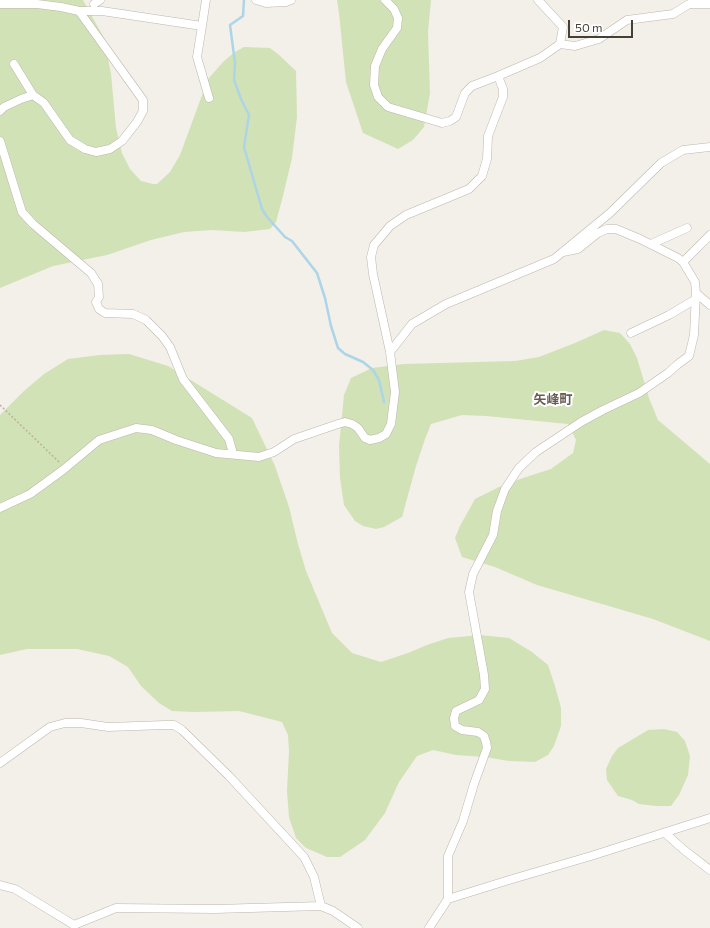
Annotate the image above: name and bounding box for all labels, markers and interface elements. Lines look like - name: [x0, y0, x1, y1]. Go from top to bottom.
- scale bar: [570, 12, 635, 38]
- text: 50 m: [575, 20, 603, 34]
- district label: 矢峰町: [534, 392, 572, 408]

